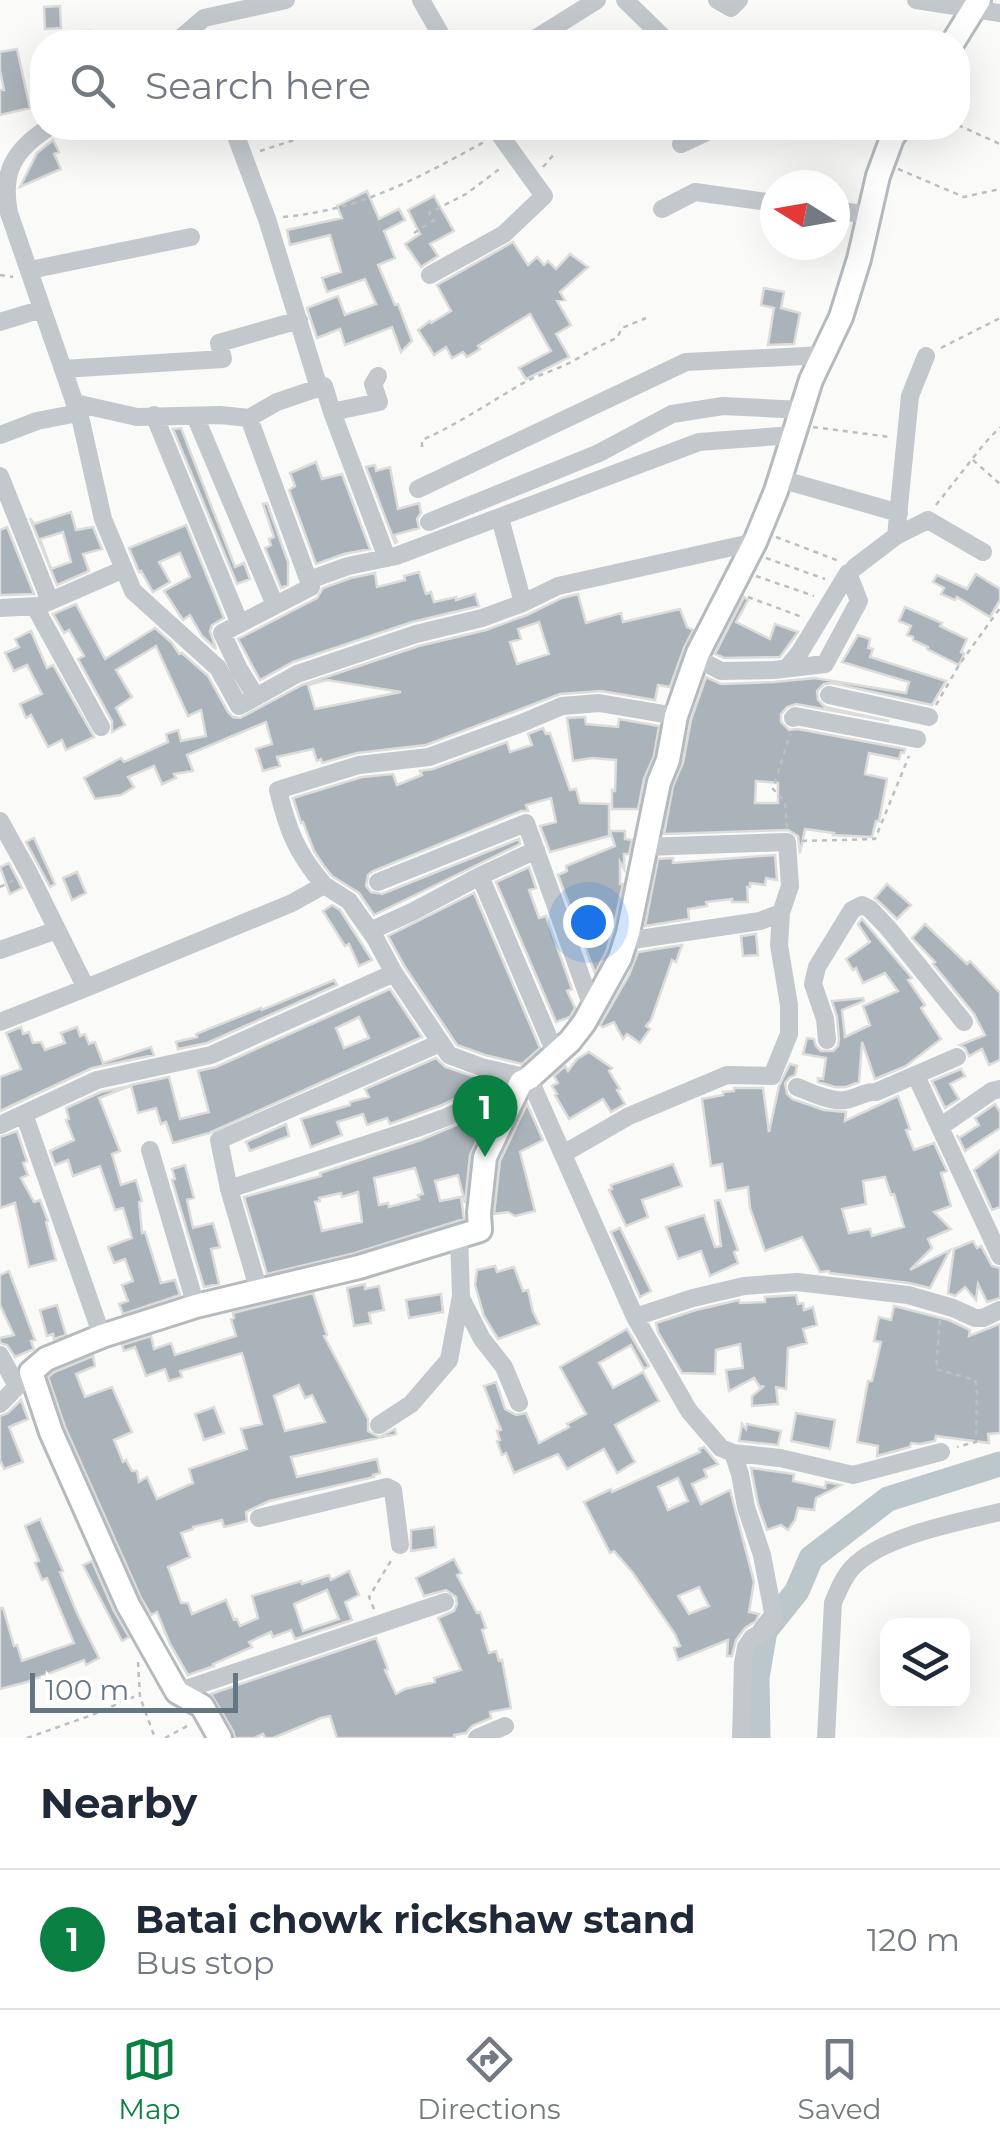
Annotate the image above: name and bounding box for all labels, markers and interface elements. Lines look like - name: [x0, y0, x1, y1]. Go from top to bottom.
- search box: [30, 30, 970, 140]
- icon: search: [65, 58, 120, 113]
- text: Search here: [145, 62, 371, 109]
- north arrow: [760, 170, 850, 260]
- your location: [563, 897, 614, 948]
- pin: 1: [452, 1074, 518, 1157]
- map controls: [880, 1618, 970, 1708]
- button: layers: [880, 1618, 970, 1708]
- scale bar: [30, 1668, 238, 1712]
- text: 100 m: [45, 1673, 129, 1707]
- text: Nearby: [40, 1777, 197, 1829]
- text: Batai chowk rickshaw stand: [135, 1896, 696, 1943]
- text: 1: [66, 1920, 79, 1959]
- text: 120 m: [867, 1920, 960, 1959]
- text: Bus stop: [135, 1943, 274, 1982]
- tab: Map: [118, 2032, 181, 2126]
- tab: Directions: [417, 2032, 561, 2126]
- tab: Saved: [797, 2032, 882, 2126]

